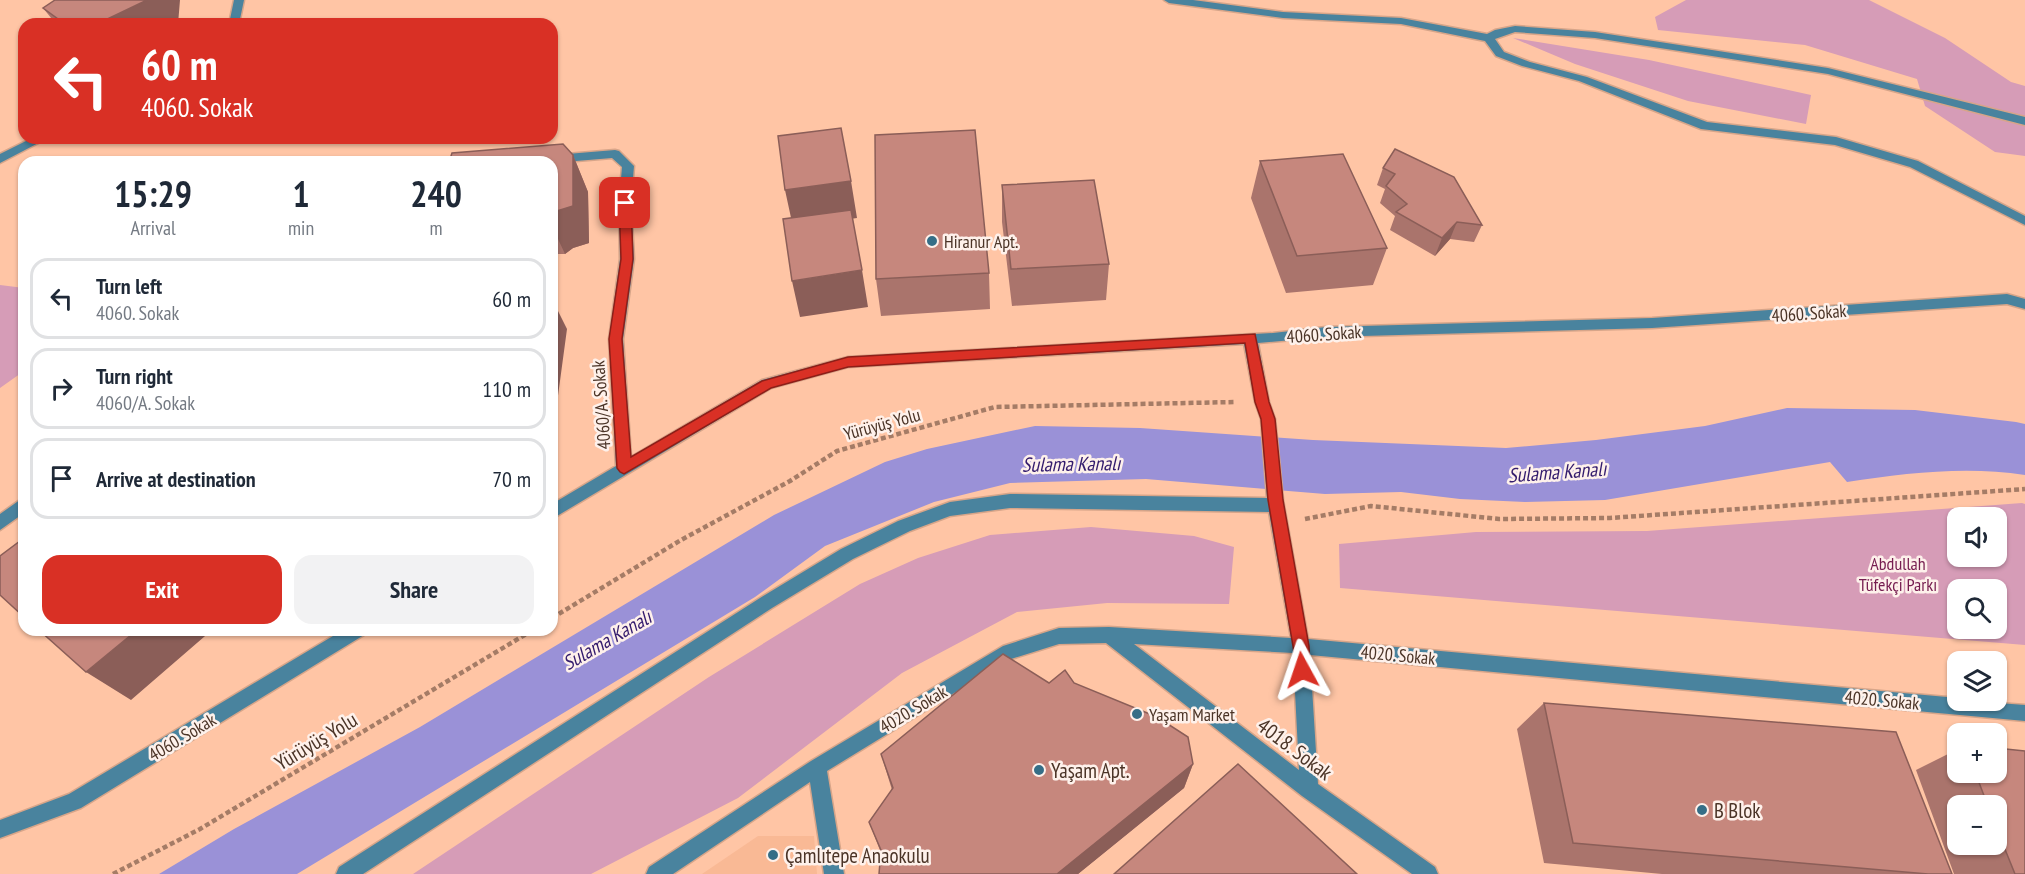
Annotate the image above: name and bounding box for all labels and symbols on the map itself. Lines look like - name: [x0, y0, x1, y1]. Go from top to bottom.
- pin: [599, 177, 650, 228]
- place label: Hiranur Apt.: [944, 230, 1018, 253]
- marker: Hiranur Apt.: [925, 234, 939, 248]
- street label: 4060. Sokak: [1771, 299, 1847, 327]
- street label: 4060. Sokak: [1286, 320, 1362, 348]
- street label: 4060/A. Sokak: [586, 360, 616, 450]
- street label: Yürüyüş Yolu: [841, 403, 923, 445]
- water label: Sulama Kanalı: [1022, 450, 1122, 478]
- water label: Sulama Kanalı: [1507, 455, 1609, 488]
- park label: Abdullah Tüfekçi Parkı: [1859, 552, 1937, 596]
- water label: Sulama Kanalı: [558, 603, 658, 676]
- position arrow: [1270, 638, 1334, 702]
- street label: 4020. Sokak: [1360, 640, 1436, 670]
- street label: 4020. Sokak: [875, 680, 951, 738]
- street label: 4020. Sokak: [1844, 685, 1920, 715]
- place label: Yaşam Market: [1149, 703, 1235, 726]
- street label: Yürüyüş Yolu: [270, 706, 362, 776]
- marker: Yaşam Market: [1130, 707, 1144, 721]
- street label: 4060. Sokak: [144, 708, 220, 766]
- street label: 4018. Sokak: [1252, 712, 1338, 786]
- place label: Yaşam Apt.: [1051, 757, 1129, 784]
- marker: Yaşam Apt.: [1032, 763, 1046, 777]
- place label: B Blok: [1714, 797, 1760, 824]
- marker: B Blok: [1695, 803, 1709, 817]
- place label: Çamlıtepe Anaokulu: [785, 842, 930, 869]
- marker: Çamlıtepe Anaokulu: [766, 848, 780, 862]

